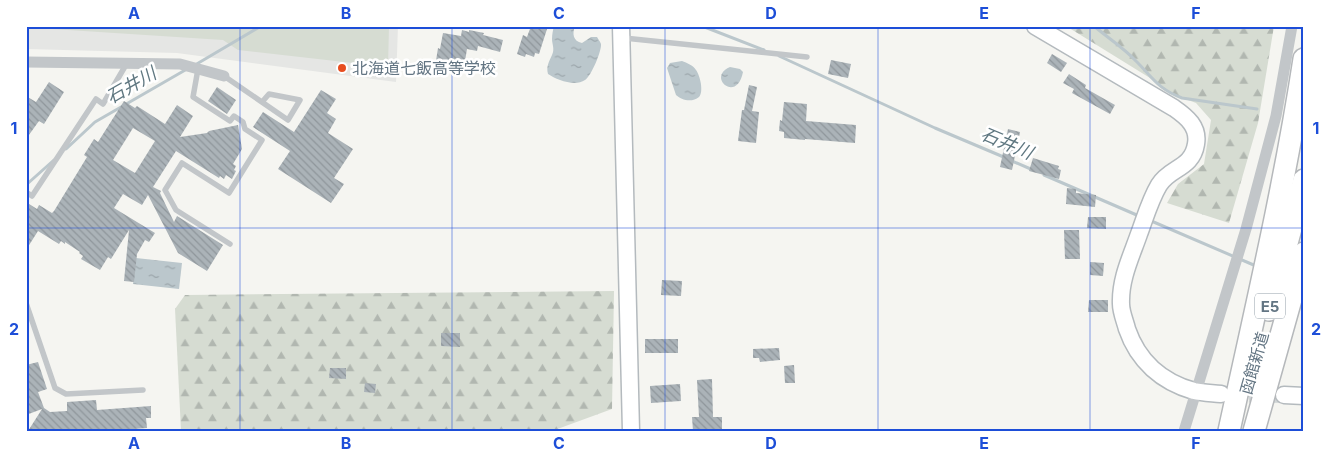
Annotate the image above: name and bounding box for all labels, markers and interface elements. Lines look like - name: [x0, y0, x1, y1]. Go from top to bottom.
- text: A: [128, 3, 140, 23]
- text: B: [341, 3, 351, 23]
- text: C: [553, 3, 565, 23]
- text: D: [765, 3, 777, 23]
- text: E: [979, 3, 989, 23]
- text: F: [1191, 3, 1201, 23]
- place label: 北海道七飯高等学校: [352, 58, 496, 78]
- water label: 石井川: [102, 61, 161, 108]
- marker: 北海道七飯高等学校: [336, 62, 348, 74]
- text: 1: [11, 118, 17, 138]
- text: 1: [1313, 118, 1319, 138]
- water label: 石井川: [978, 123, 1038, 164]
- road number: E5: [1255, 294, 1285, 318]
- text: 2: [9, 319, 19, 339]
- text: 2: [1311, 319, 1321, 339]
- street label: 函館新道: [1236, 329, 1272, 397]
- text: A: [128, 433, 140, 453]
- text: B: [341, 433, 351, 453]
- text: C: [553, 433, 565, 453]
- text: D: [765, 433, 777, 453]
- text: E: [979, 433, 989, 453]
- text: F: [1191, 433, 1201, 453]

